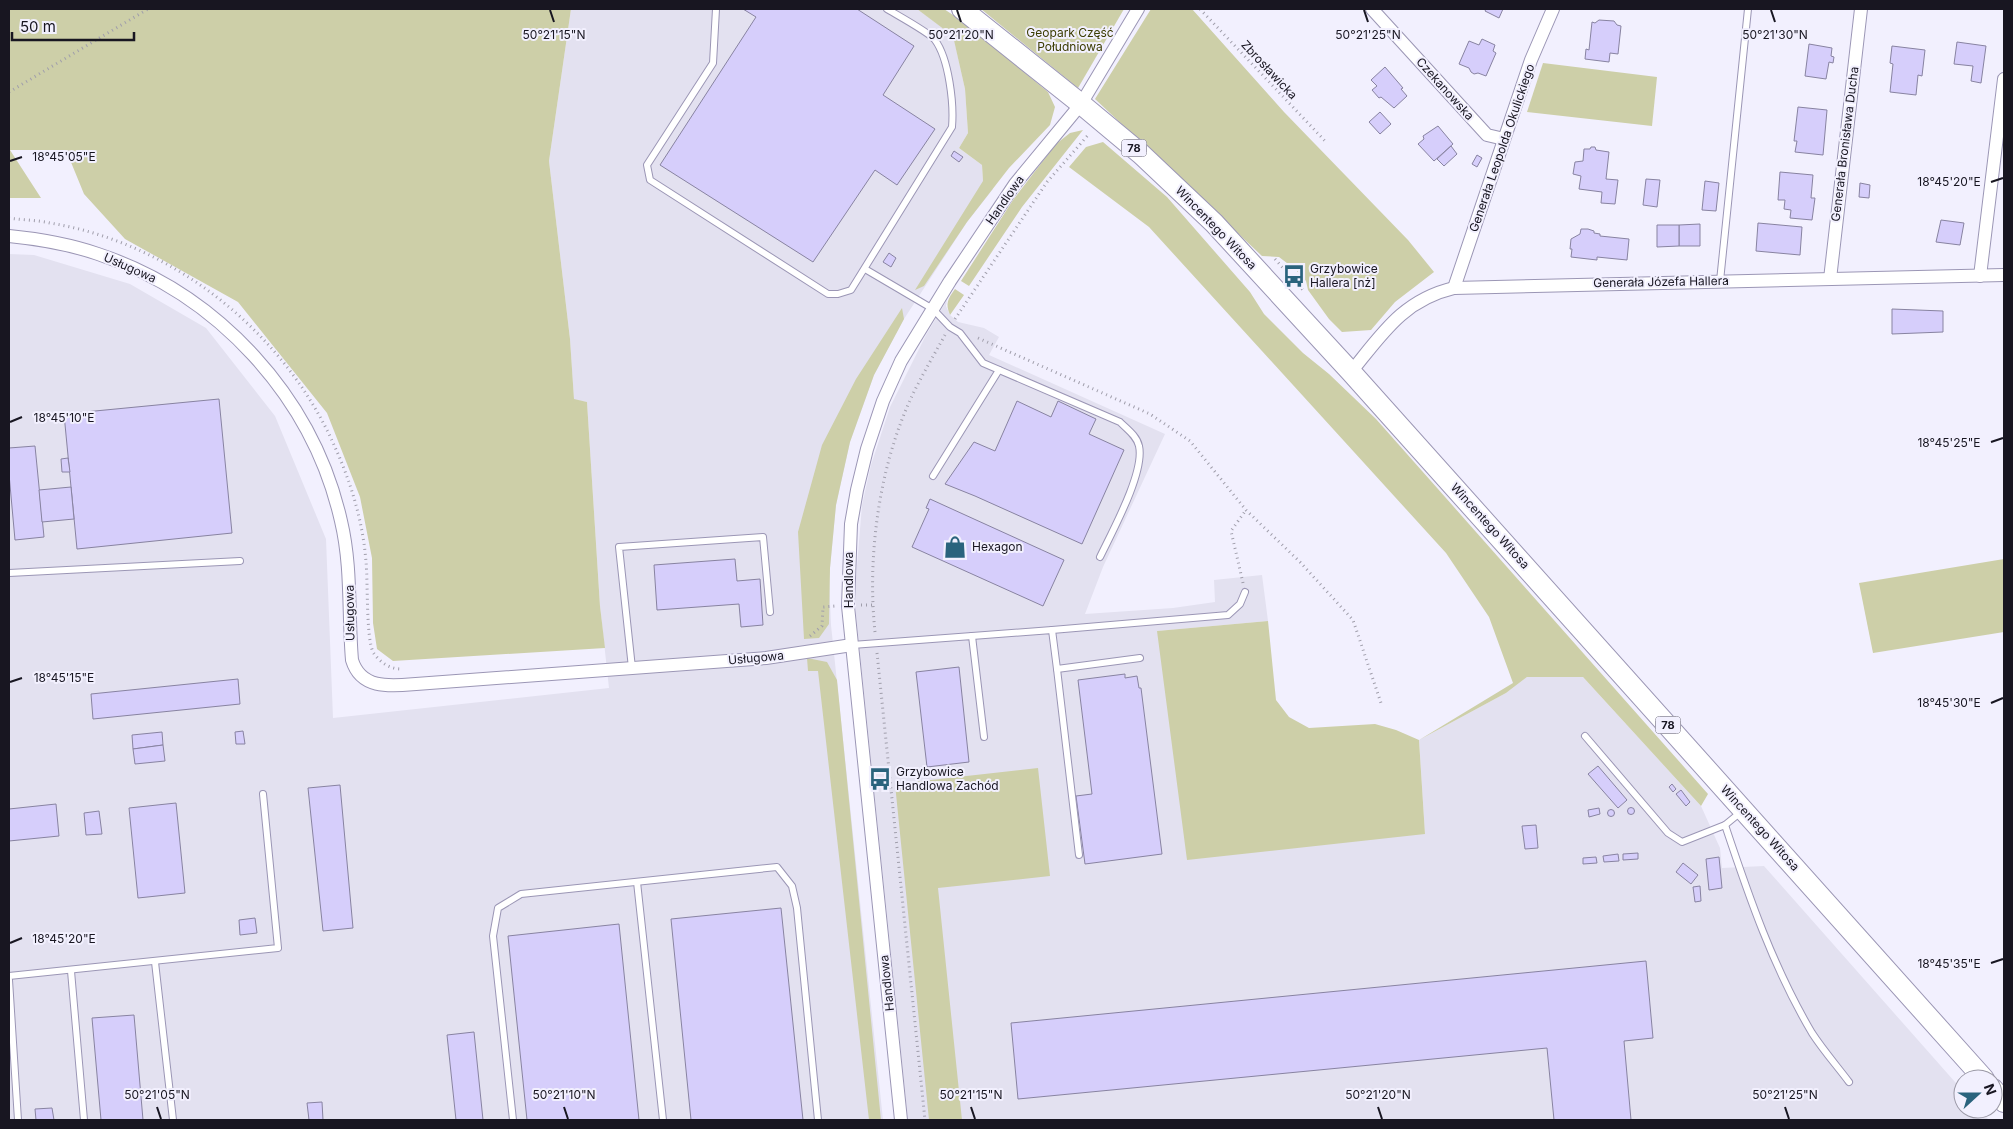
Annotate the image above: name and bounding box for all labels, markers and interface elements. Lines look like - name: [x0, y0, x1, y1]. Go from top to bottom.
- scale bar: [12, 10, 135, 42]
- text: 50 m: [20, 17, 56, 36]
- park label: Geopark Część Południowa: [1026, 25, 1114, 54]
- text: 50°21'15"N: [523, 27, 585, 42]
- text: 50°21'20"N: [928, 27, 994, 42]
- text: 50°21'25"N: [1335, 27, 1401, 42]
- text: 50°21'30"N: [1742, 27, 1808, 42]
- street label: Zbrosławicka: [1238, 37, 1301, 102]
- street label: Czekanowska: [1413, 54, 1477, 123]
- street label: Generała Leopolda Okulickiego: [1466, 62, 1537, 234]
- street label: Generała Bronisława Ducha: [1828, 66, 1861, 222]
- road number: 78: [1122, 140, 1146, 156]
- text: 18°45'05"E: [32, 149, 96, 164]
- street label: Handlowa: [982, 172, 1027, 227]
- text: 18°45'20"E: [1917, 174, 1981, 189]
- street label: Wincentego Witosa: [1173, 183, 1260, 273]
- street label: Usługowa: [101, 249, 159, 286]
- place label: Grzybowice Hallera [nż]: [1310, 261, 1378, 290]
- bus stop icon: Grzybowice Hallera [nż]: [1281, 263, 1307, 289]
- street label: Generała Józefa Hallera: [1593, 273, 1729, 290]
- text: 18°45'10"E: [34, 410, 94, 425]
- text: 18°45'25"E: [1917, 435, 1981, 450]
- street label: Wincentego Witosa: [1448, 480, 1533, 572]
- shop icon: Hexagon: [942, 534, 968, 560]
- place label: Hexagon: [972, 539, 1023, 554]
- street label: Handlowa: [841, 552, 856, 608]
- street label: Usługowa: [342, 585, 357, 641]
- street label: Usługowa: [727, 648, 785, 667]
- text: 18°45'15"E: [34, 670, 94, 685]
- text: 18°45'30"E: [1917, 695, 1981, 710]
- road number: 78: [1656, 716, 1680, 734]
- place label: Grzybowice Handlowa Zachód: [896, 764, 999, 793]
- bus stop icon: Grzybowice Handlowa Zachód: [867, 766, 893, 792]
- street label: Wincentego Witosa: [1718, 782, 1803, 874]
- text: 18°45'20"E: [32, 931, 96, 946]
- street label: Handlowa: [876, 954, 897, 1012]
- text: 18°45'35"E: [1917, 956, 1981, 971]
- north arrow: [1953, 1069, 2003, 1119]
- text: N: [1981, 1081, 2000, 1097]
- text: 50°21'05"N: [124, 1087, 190, 1102]
- text: 50°21'10"N: [532, 1087, 596, 1102]
- text: 50°21'15"N: [940, 1087, 1002, 1102]
- text: 50°21'20"N: [1345, 1087, 1411, 1102]
- text: 50°21'25"N: [1752, 1087, 1818, 1102]

